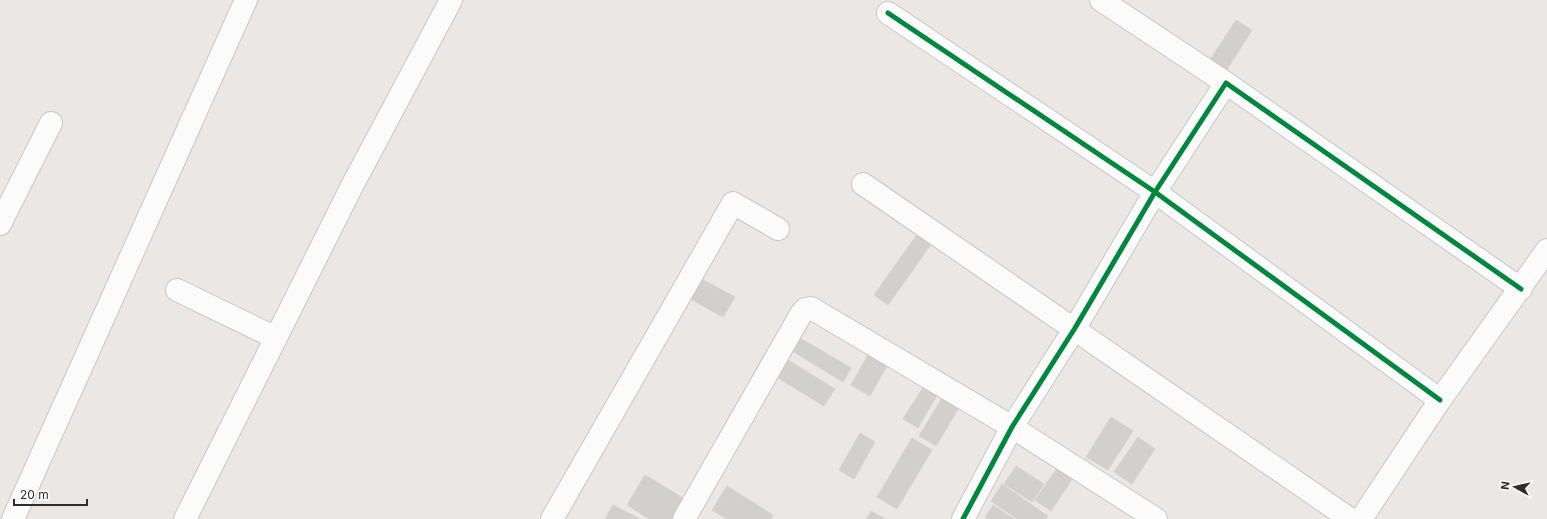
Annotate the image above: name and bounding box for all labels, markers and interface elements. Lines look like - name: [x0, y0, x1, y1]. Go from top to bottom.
- north arrow: [1495, 467, 1535, 507]
- text: N: [1498, 480, 1513, 491]
- scale bar: [14, 481, 87, 507]
- text: 20 m: [20, 487, 49, 502]

